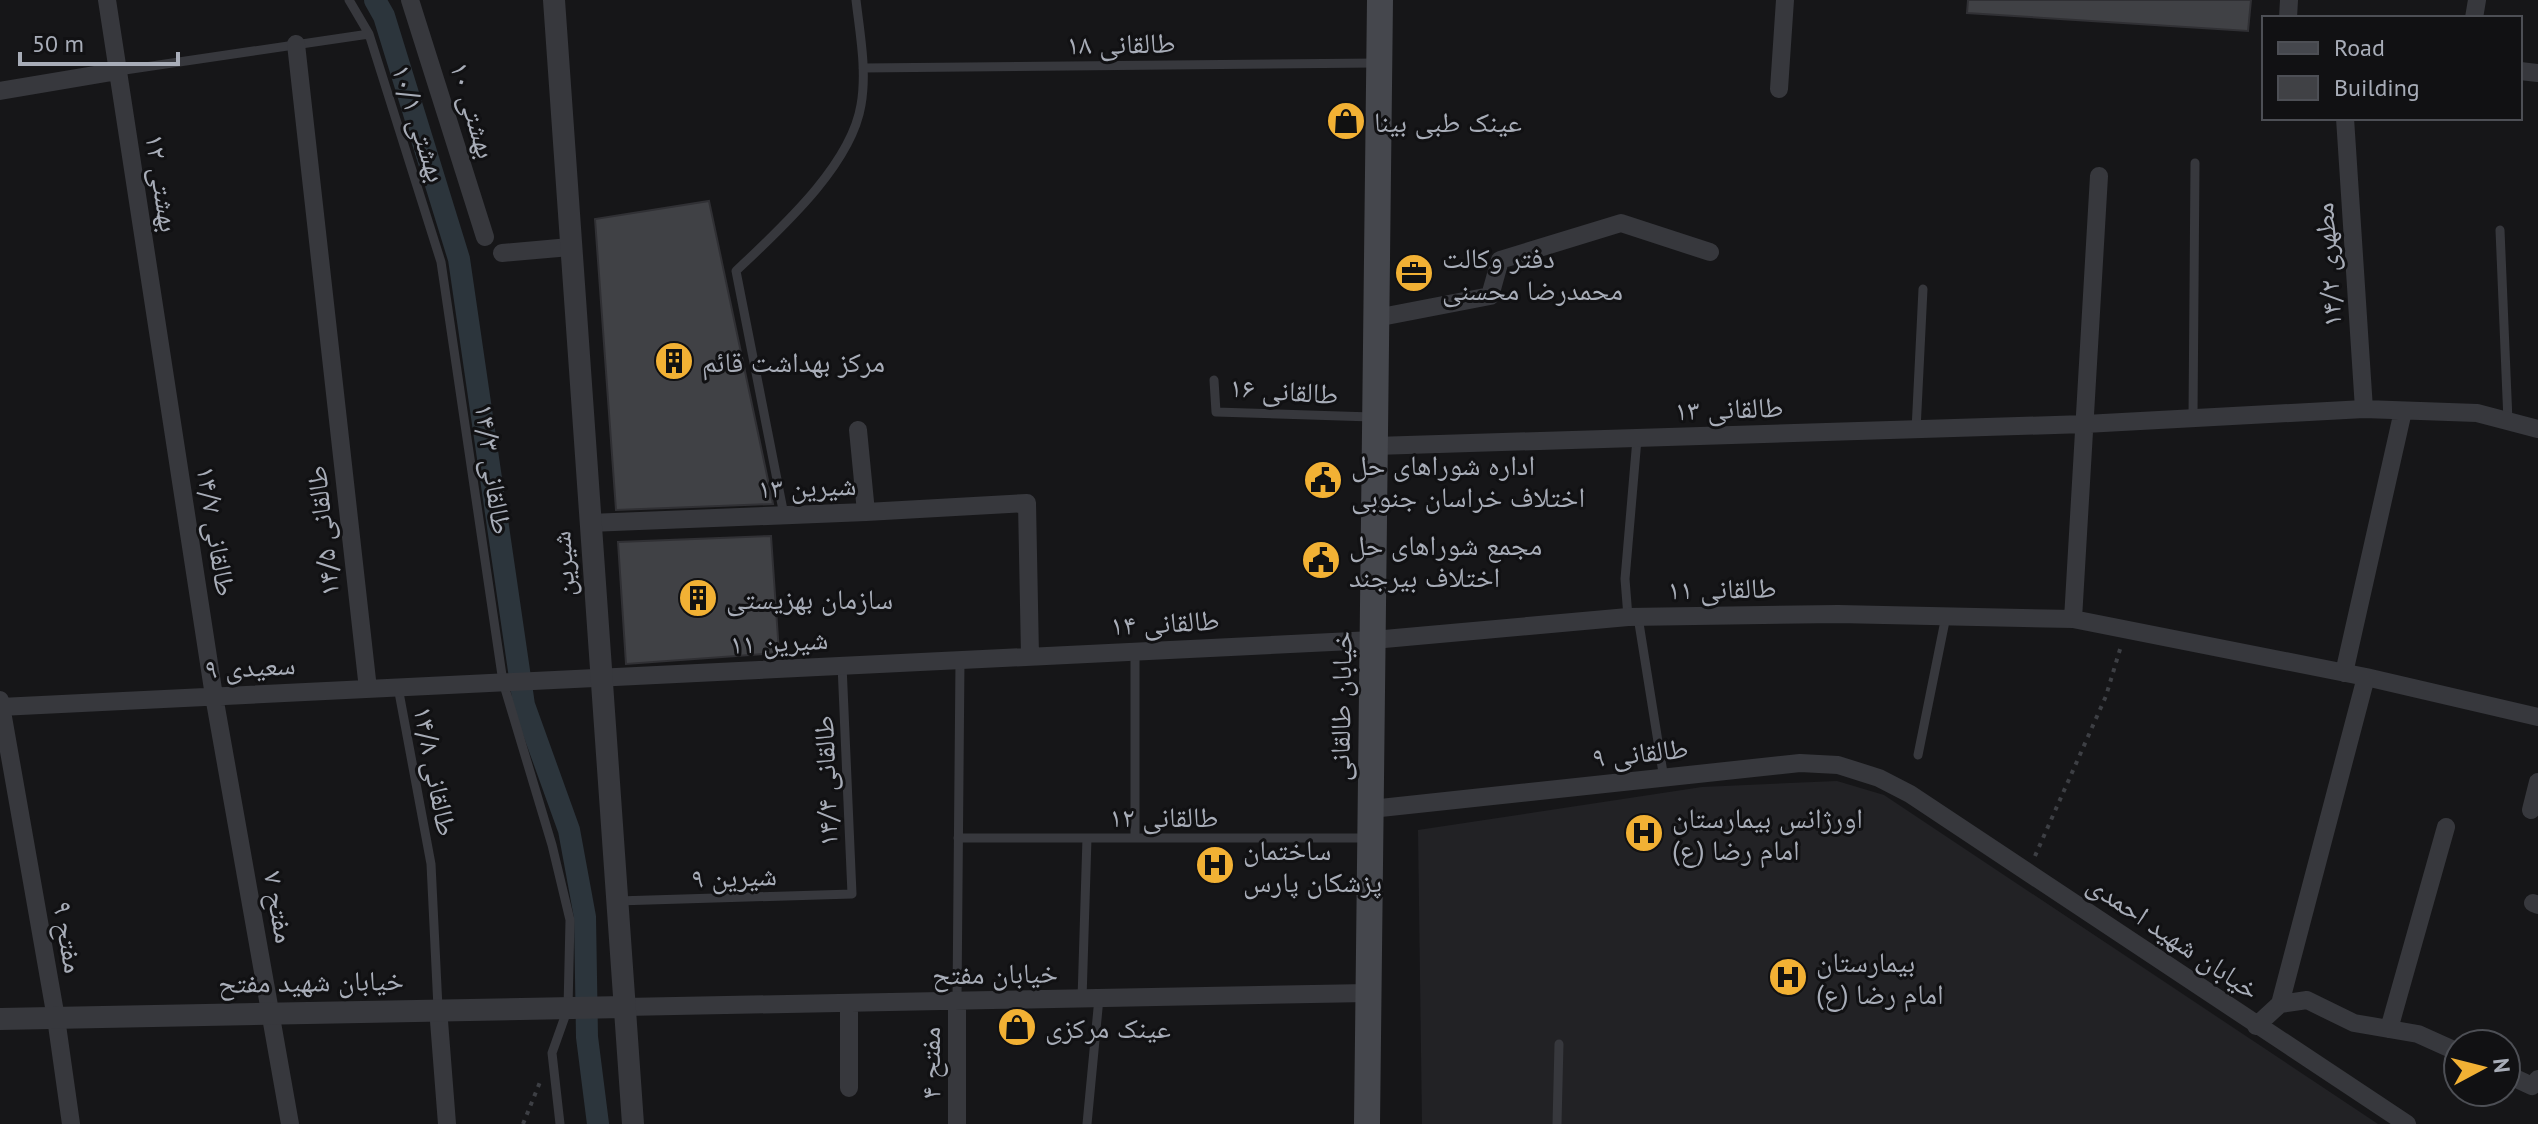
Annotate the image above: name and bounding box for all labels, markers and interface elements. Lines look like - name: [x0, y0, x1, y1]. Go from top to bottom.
- scale bar: [20, 16, 178, 66]
- legend: [2262, 16, 2522, 120]
- street label: طالقانی ۱۸: [1066, 24, 1176, 62]
- text: 50 m: [32, 28, 84, 59]
- text: Road: [2334, 32, 2385, 63]
- street label: بهشتی ۱۰: [442, 57, 506, 163]
- street label: بهشتی ۱۰/۱: [384, 60, 456, 186]
- text: Building: [2334, 72, 2420, 103]
- shop icon: عینک طبی بینا: [1325, 100, 1367, 142]
- place label: عینک طبی بینا: [1374, 103, 1522, 140]
- street label: بهشتی ۱۲: [137, 131, 189, 235]
- street label: مطهری ۱۴/۲: [2304, 201, 2350, 329]
- place label: دفتر وکالت محمدرضا محسنی: [1442, 239, 1623, 308]
- office icon: دفتر وکالت محمدرضا محسنی: [1393, 252, 1435, 294]
- building icon: مرکز بهداشت قائم: [653, 340, 695, 382]
- place label: مرکز بهداشت قائم: [702, 343, 885, 381]
- street label: طالقانی ۱۶: [1228, 368, 1340, 412]
- street label: طالقانی ۱۳: [1674, 388, 1784, 428]
- street label: طالقانی ۱۴/۳: [467, 401, 521, 537]
- place label: اداره شوراهای حل اختلاف خراسان جنوبی: [1351, 446, 1585, 515]
- public building icon: اداره شوراهای حل اختلاف خراسان جنوبی: [1302, 459, 1344, 501]
- street label: طالقانی ۱۴/۷: [188, 463, 246, 599]
- street label: طالقانی ۱۴/۵: [297, 464, 347, 598]
- street label: شیرین ۱۳: [757, 466, 857, 506]
- place label: مجمع شوراهای حل اختلاف بیرجند: [1349, 526, 1542, 595]
- street label: شیرین: [541, 530, 583, 598]
- public building icon: مجمع شوراهای حل اختلاف بیرجند: [1300, 539, 1342, 581]
- street label: طالقانی ۱۱: [1667, 569, 1777, 607]
- building icon: سازمان بهزیستی: [677, 577, 719, 619]
- place label: سازمان بهزیستی: [726, 580, 893, 617]
- street label: طالقانی ۱۴: [1110, 601, 1220, 643]
- street label: شیرین ۱۱: [729, 620, 829, 662]
- street label: خیابان طالقانی: [1320, 631, 1360, 781]
- street label: سعیدی ۹: [204, 645, 296, 687]
- street label: طالقانی ۱۴/۸: [405, 703, 467, 839]
- street label: طالقانی ۱۴/۴: [804, 715, 846, 847]
- street label: طالقانی ۹: [1590, 729, 1690, 775]
- street label: طالقانی ۱۲: [1110, 798, 1219, 835]
- place label: اورژانس بیمارستان امام رضا (ع): [1672, 799, 1863, 869]
- hospital icon: اورژانس بیمارستان امام رضا (ع): [1623, 812, 1665, 854]
- place label: ساختمان پزشکان پارس: [1243, 831, 1382, 900]
- hospital icon: ساختمان پزشکان پارس: [1194, 844, 1236, 886]
- street label: شیرین ۹: [690, 856, 778, 896]
- street label: خیابان شهید احمدی: [2081, 865, 2267, 1007]
- street label: مفتح ۷: [255, 868, 305, 946]
- street label: مفتح ۹: [44, 898, 94, 976]
- place label: بیمارستان امام رضا (ع): [1816, 943, 1944, 1013]
- street label: خیابان مفتح: [932, 953, 1058, 993]
- hospital icon: بیمارستان امام رضا (ع): [1767, 956, 1809, 998]
- street label: خیابان شهید مفتح: [218, 961, 404, 1001]
- shop icon: عینک مرکزی: [996, 1006, 1038, 1048]
- place label: عینک مرکزی: [1045, 1009, 1171, 1046]
- street label: مفتح ۴: [911, 1027, 948, 1099]
- north arrow: [2442, 1028, 2522, 1108]
- text: N: [2487, 1057, 2517, 1074]

